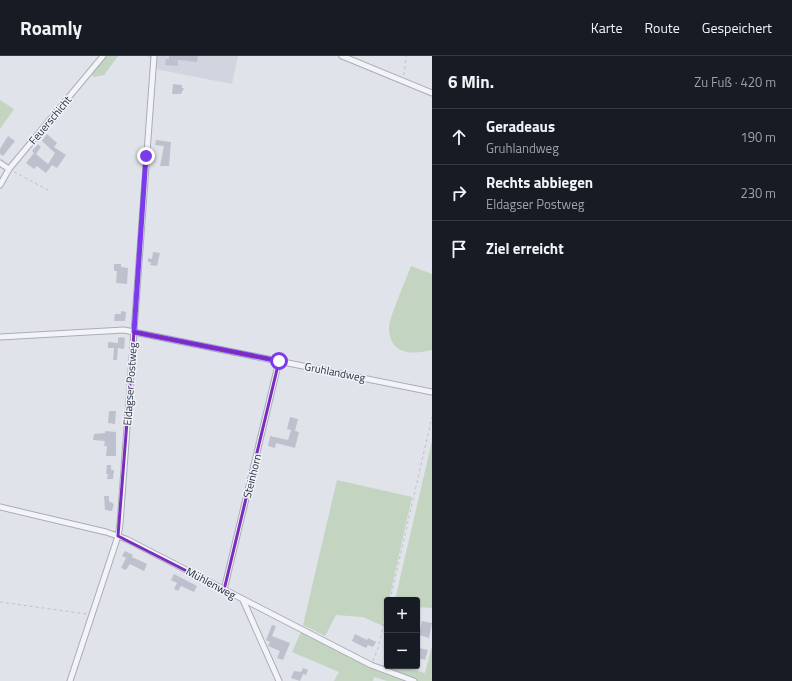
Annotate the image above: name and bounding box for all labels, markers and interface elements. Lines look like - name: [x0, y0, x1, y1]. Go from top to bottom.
- text: Roamly: [20, 13, 82, 42]
- text: Karte: [591, 17, 623, 38]
- text: Route: [645, 17, 680, 38]
- text: Gespeichert: [702, 17, 772, 38]
- text: 6 Min.: [448, 69, 494, 95]
- text: Zu Fuß · 420 m: [694, 72, 776, 92]
- street label: Feuerschicht: [25, 92, 75, 148]
- text: Geradeaus: [486, 115, 555, 138]
- icon: ahead: [448, 126, 470, 148]
- text: 190 m: [740, 127, 776, 147]
- text: Gruhlandweg: [486, 138, 559, 158]
- route end: [137, 147, 155, 165]
- text: Rechts abbiegen: [486, 171, 593, 194]
- icon: right: [448, 182, 470, 204]
- text: 230 m: [740, 183, 776, 203]
- text: Eldagser Postweg: [486, 194, 584, 214]
- text: Ziel erreicht: [486, 237, 564, 260]
- icon: arrive: [448, 238, 470, 260]
- street label: Eldagser Postweg: [119, 342, 141, 426]
- route start: [270, 352, 288, 370]
- street label: Gruhlandweg: [303, 358, 367, 386]
- street label: Steinhorn: [239, 452, 265, 500]
- street label: Mühlenweg: [183, 563, 239, 603]
- map controls: [384, 597, 420, 669]
- button: +: [384, 597, 420, 633]
- button: −: [384, 633, 420, 669]

